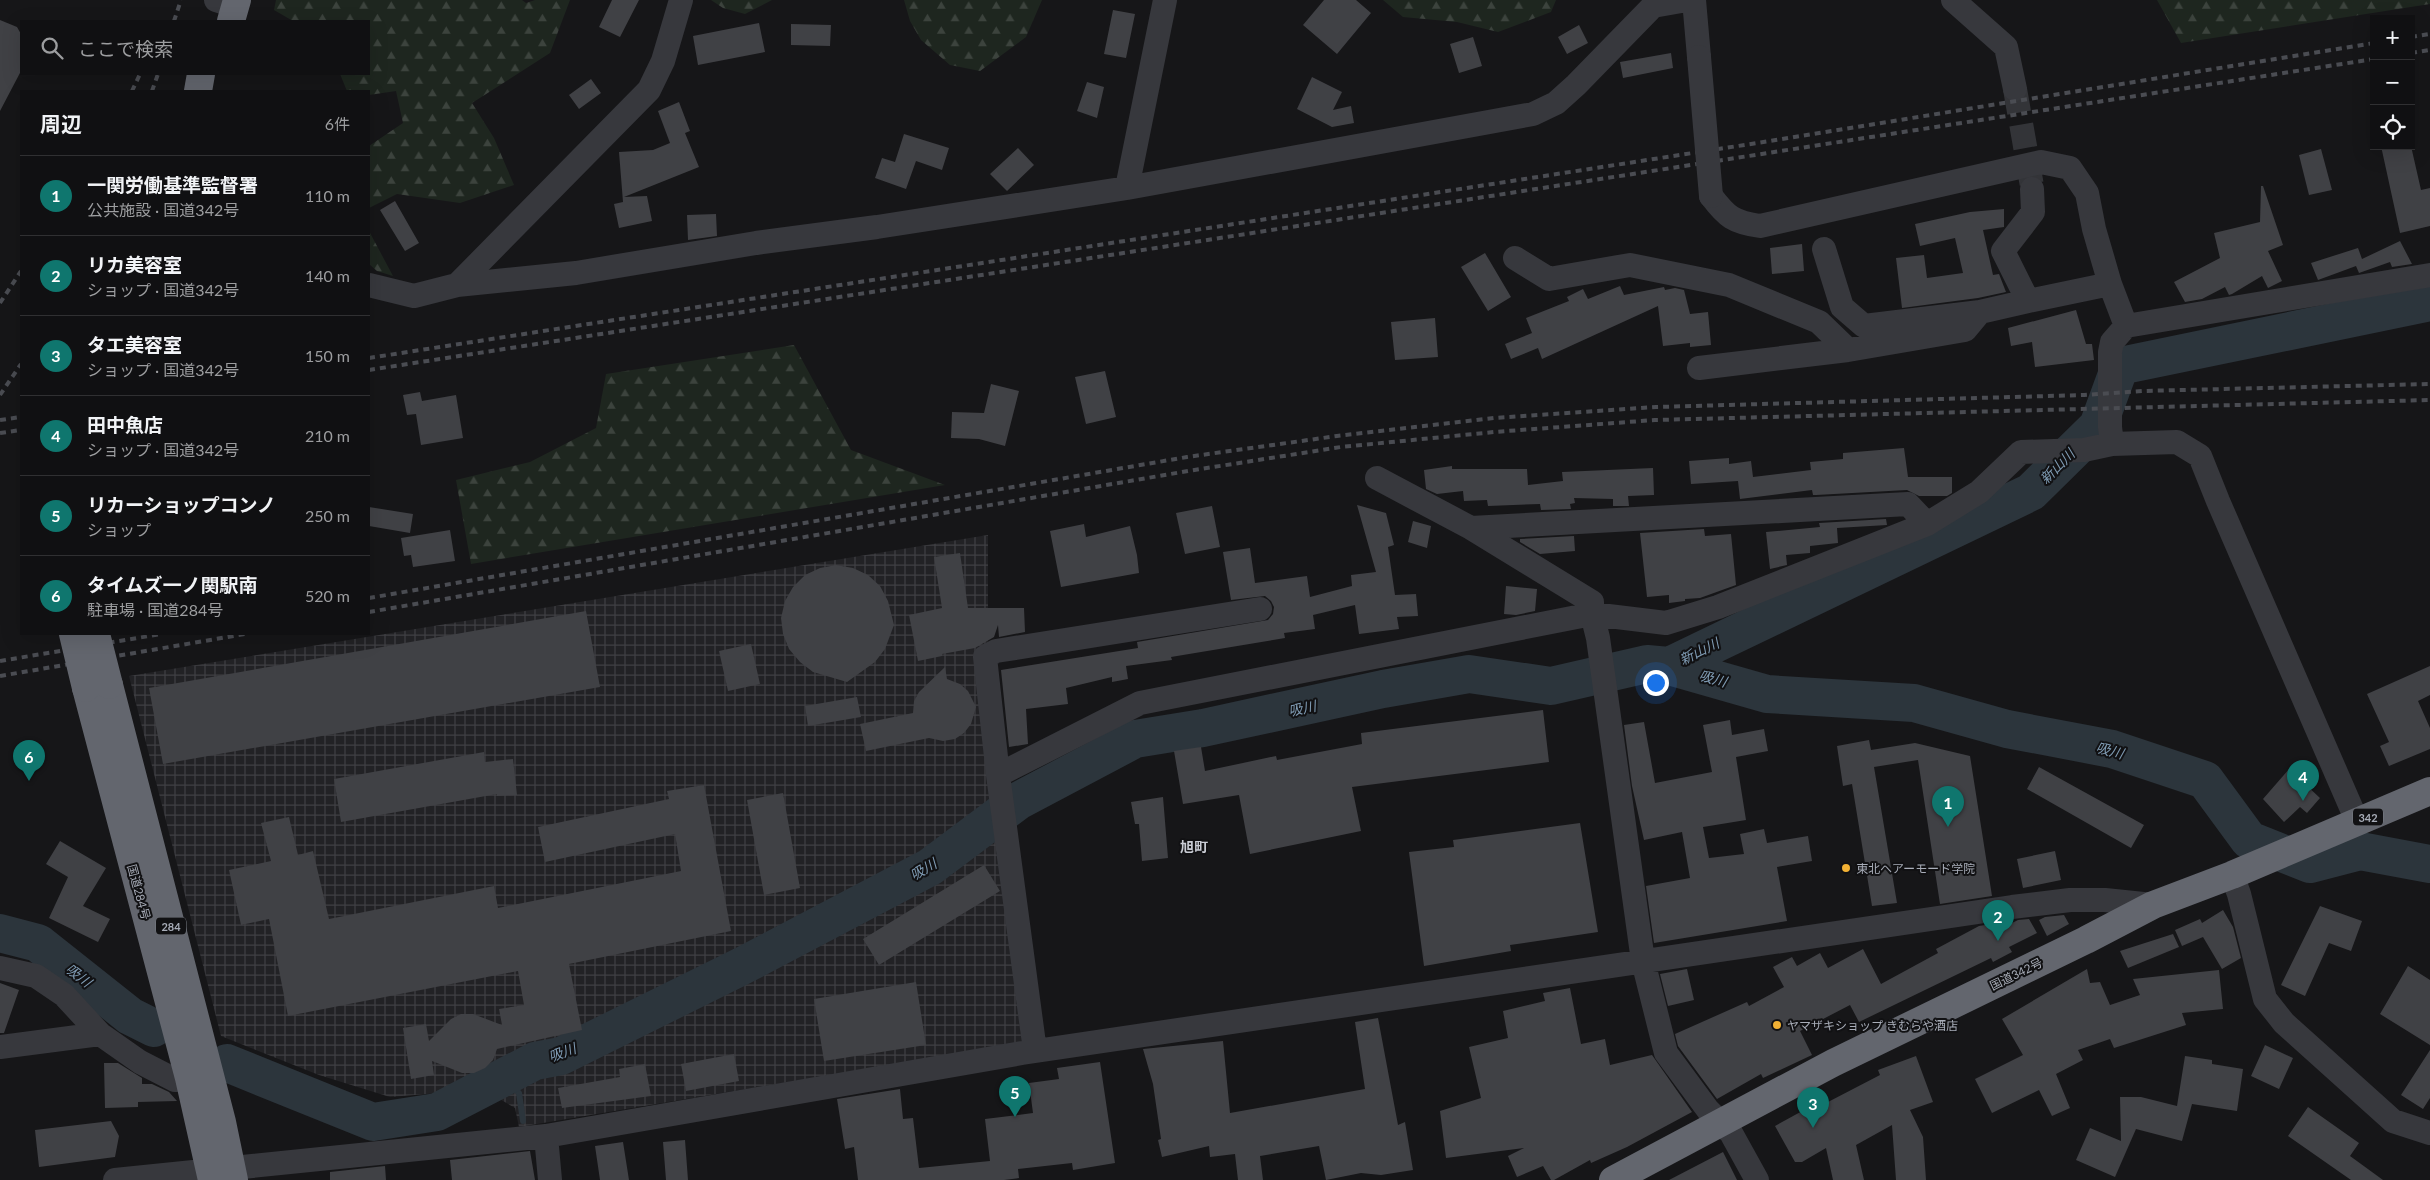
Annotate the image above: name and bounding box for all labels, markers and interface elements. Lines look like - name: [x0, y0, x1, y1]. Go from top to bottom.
- map controls: [2370, 15, 2415, 150]
- button: +: [2370, 15, 2415, 60]
- search box: [20, 20, 370, 75]
- icon: search: [38, 34, 66, 62]
- text: ここで検索: [78, 37, 173, 60]
- button: −: [2370, 60, 2415, 105]
- button: locate: [2370, 105, 2415, 150]
- text: 周辺: [40, 111, 82, 136]
- text: 6件: [325, 114, 350, 133]
- text: 一関労働基準監督署: [87, 173, 258, 196]
- text: 1: [51, 186, 61, 205]
- text: 110 m: [305, 186, 350, 205]
- text: 公共施設 · 国道342号: [87, 200, 239, 219]
- text: リカ美容室: [87, 253, 182, 276]
- text: 2: [51, 266, 61, 285]
- text: 140 m: [305, 266, 350, 285]
- text: ショップ · 国道342号: [87, 280, 239, 299]
- text: タエ美容室: [87, 333, 182, 356]
- text: 3: [51, 346, 61, 365]
- text: 150 m: [305, 346, 350, 365]
- text: ショップ · 国道342号: [87, 360, 239, 379]
- text: 田中魚店: [87, 413, 163, 436]
- text: 4: [51, 426, 61, 445]
- text: 210 m: [305, 426, 350, 445]
- text: ショップ · 国道342号: [87, 440, 239, 459]
- water label: 新山川: [2036, 444, 2079, 487]
- text: リカーショップコンノ: [87, 493, 276, 516]
- text: 5: [51, 506, 61, 525]
- text: 250 m: [305, 506, 350, 525]
- text: ショップ: [87, 520, 151, 539]
- text: タイムズ一ノ関駅南: [87, 573, 258, 596]
- text: 6: [51, 586, 61, 605]
- text: 520 m: [305, 586, 350, 605]
- text: 駐車場 · 国道284号: [87, 600, 223, 619]
- water label: 新山川: [1676, 633, 1723, 668]
- water label: 吸川: [1697, 666, 1731, 691]
- your location: [1643, 670, 1669, 696]
- water label: 吸川: [1287, 696, 1319, 719]
- water label: 吸川: [2094, 738, 2128, 762]
- pin: 6: [13, 740, 45, 781]
- pin: 4: [2287, 760, 2319, 801]
- pin: 1: [1932, 786, 1964, 827]
- road number: 342: [2353, 809, 2383, 826]
- district label: 旭町: [1180, 838, 1208, 855]
- water label: 吸川: [907, 854, 941, 883]
- place label: 東北ヘアーモード学院: [1856, 861, 1975, 876]
- marker: 東北ヘアーモード学院: [1840, 862, 1852, 874]
- street label: 国道284号: [124, 863, 154, 921]
- pin: 2: [1982, 900, 2014, 941]
- road number: 284: [156, 918, 186, 934]
- street label: 国道342号: [1987, 955, 2045, 993]
- water label: 吸川: [63, 960, 97, 992]
- place label: ヤマザキショップ きむらや酒店: [1787, 1018, 1958, 1033]
- marker: ヤマザキショップ きむらや酒店: [1771, 1019, 1783, 1031]
- water label: 吸川: [546, 1039, 580, 1065]
- pin: 5: [999, 1076, 1031, 1117]
- pin: 3: [1797, 1087, 1829, 1128]

